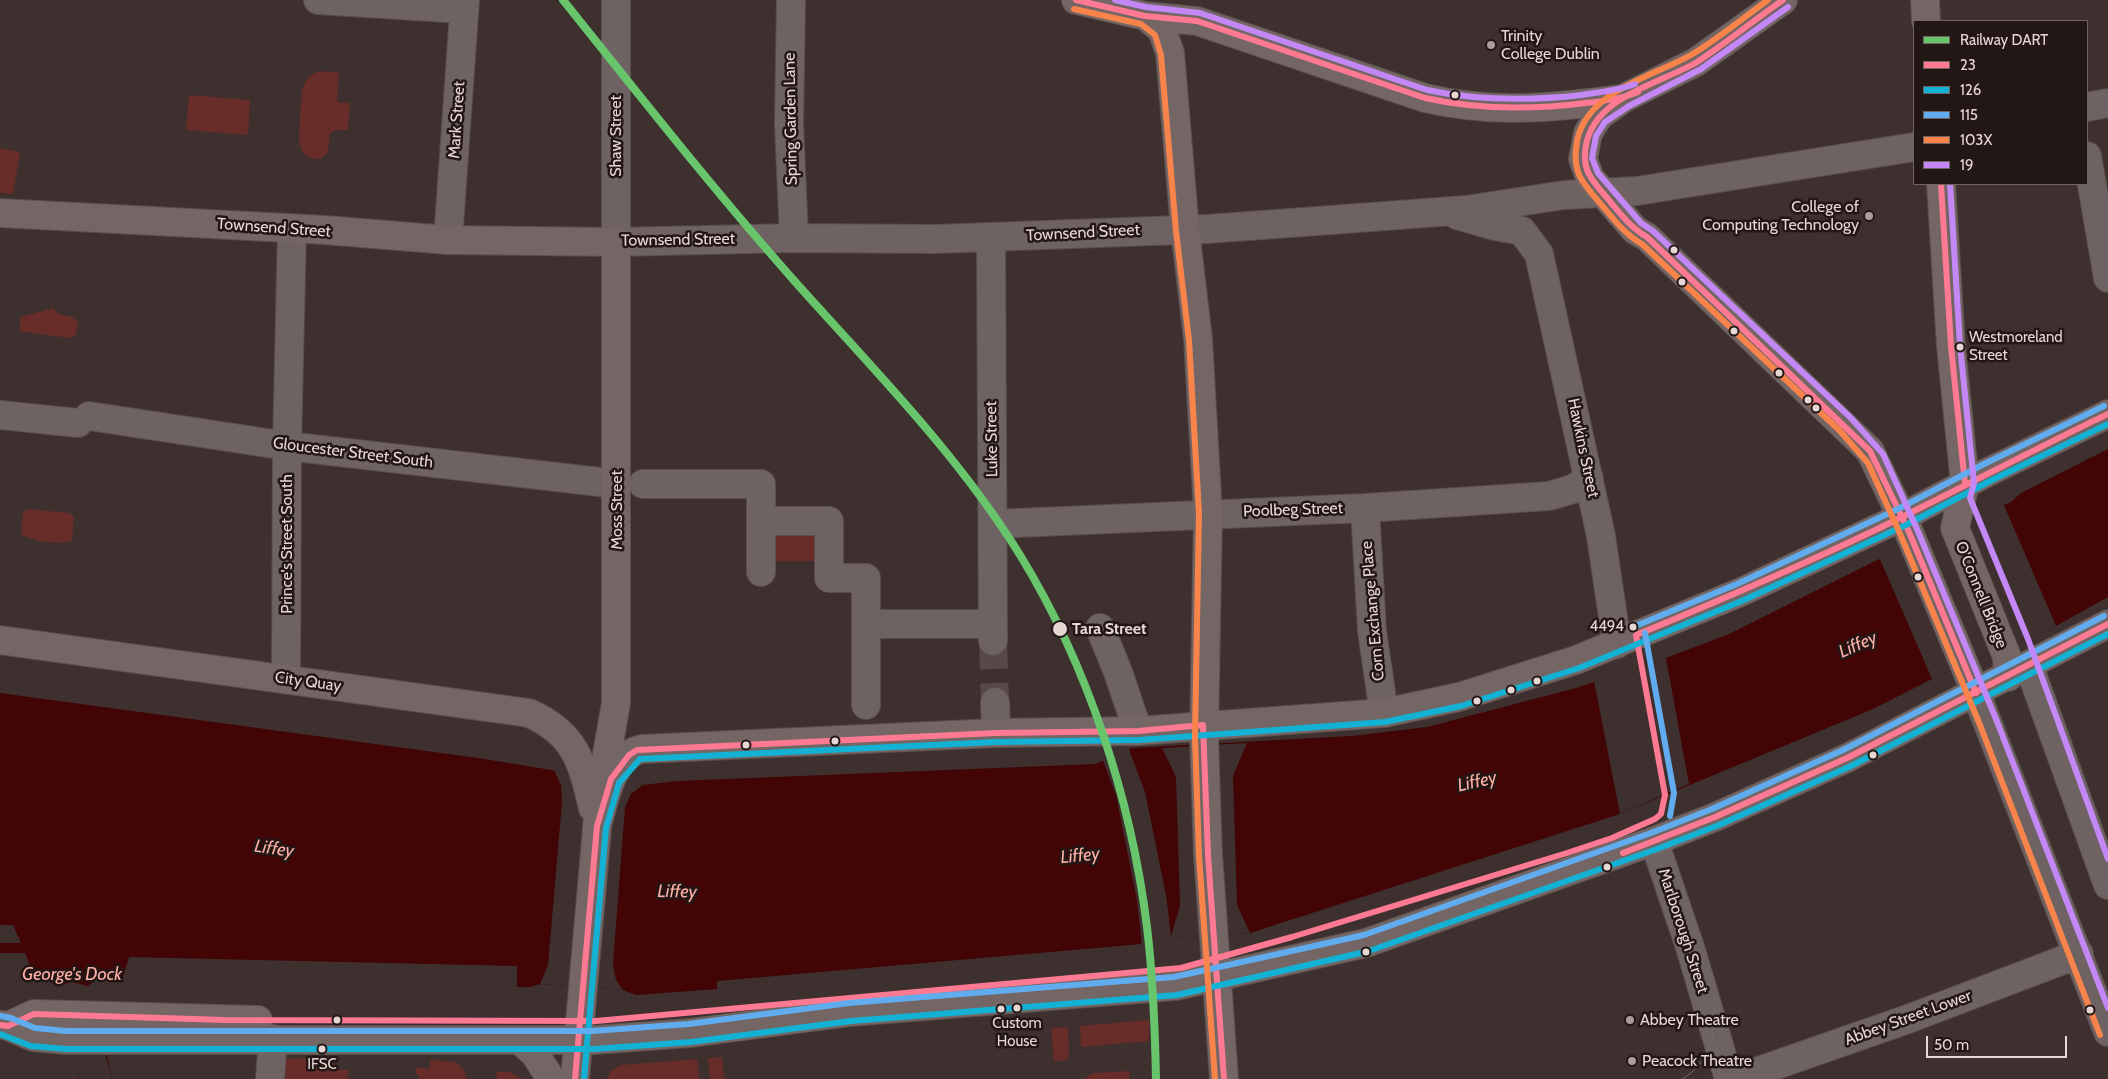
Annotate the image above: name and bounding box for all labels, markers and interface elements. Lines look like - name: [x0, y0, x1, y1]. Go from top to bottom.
- legend: [1913, 20, 2088, 185]
- place label: Trinity College Dublin: [1501, 26, 1600, 64]
- text: Railway DART: [1960, 31, 2048, 49]
- marker: Trinity College Dublin: [1485, 39, 1497, 51]
- street label: Spring Garden Lane: [780, 52, 802, 186]
- text: 23: [1960, 56, 1976, 74]
- street label: Mark Street: [445, 81, 469, 159]
- text: 126: [1960, 81, 1981, 99]
- unlabelled marker: [1450, 90, 1460, 100]
- street label: Shaw Street: [606, 95, 626, 177]
- text: 115: [1960, 106, 1978, 124]
- text: 103X: [1960, 131, 1992, 149]
- text: 19: [1960, 156, 1973, 174]
- place label: College of Computing Technology: [1702, 197, 1859, 235]
- marker: College of Computing Technology: [1863, 210, 1875, 222]
- street label: Townsend Street: [217, 214, 331, 242]
- street label: Townsend Street: [1026, 220, 1140, 246]
- street label: Townsend Street: [621, 229, 735, 251]
- unlabelled marker: [1669, 245, 1679, 255]
- unlabelled marker: [1677, 277, 1687, 287]
- unlabelled marker: [1729, 326, 1739, 336]
- place label: Westmoreland Street: [1969, 329, 2063, 364]
- marker: Westmoreland Street: [1955, 342, 1965, 352]
- unlabelled marker: [1774, 368, 1784, 378]
- unlabelled marker: [1803, 395, 1813, 405]
- street label: Hawkins Street: [1563, 397, 1603, 499]
- street label: Luke Street: [982, 401, 1002, 477]
- unlabelled marker: [1811, 403, 1821, 413]
- street label: Gloucester Street South: [272, 434, 434, 472]
- street label: Moss Street: [607, 470, 627, 550]
- street label: Prince's Street South: [277, 474, 297, 614]
- street label: Poolbeg Street: [1243, 499, 1343, 521]
- street label: O'Connell Bridge: [1951, 539, 2011, 651]
- street label: Corn Exchange Place: [1357, 540, 1389, 682]
- unlabelled marker: [1913, 572, 1923, 582]
- place label: 4494: [1589, 618, 1624, 636]
- place label: Tara Street: [1072, 619, 1146, 639]
- marker: Tara Street: [1051, 620, 1069, 638]
- marker: 4494: [1628, 622, 1638, 632]
- water label: Liffey: [1836, 627, 1880, 663]
- street label: City Quay: [274, 668, 342, 696]
- unlabelled marker: [1532, 676, 1542, 686]
- unlabelled marker: [1506, 685, 1516, 695]
- unlabelled marker: [1472, 696, 1482, 706]
- unlabelled marker: [830, 736, 840, 746]
- unlabelled marker: [741, 740, 751, 750]
- unlabelled marker: [1868, 750, 1878, 760]
- water label: Liffey: [1455, 767, 1499, 797]
- water label: Liffey: [253, 836, 295, 862]
- water label: Liffey: [1059, 843, 1101, 869]
- unlabelled marker: [1602, 862, 1612, 872]
- street label: Marlborough Street: [1654, 866, 1712, 996]
- water label: Liffey: [657, 881, 697, 903]
- unlabelled marker: [1361, 947, 1371, 957]
- water label: George's Dock: [22, 964, 122, 986]
- street label: Abbey Street Lower: [1842, 986, 1974, 1050]
- marker: Custom House: [1012, 1003, 1022, 1013]
- unlabelled marker: [996, 1004, 1006, 1014]
- unlabelled marker: [2085, 1005, 2095, 1015]
- place label: Abbey Theatre: [1640, 1010, 1739, 1030]
- marker: Abbey Theatre: [1624, 1014, 1636, 1026]
- unlabelled marker: [332, 1015, 342, 1025]
- place label: Custom House: [992, 1015, 1042, 1050]
- scale bar: [1928, 1026, 2069, 1058]
- text: 50 m: [1934, 1036, 1969, 1054]
- marker: IFSC: [317, 1044, 327, 1054]
- place label: Peacock Theatre: [1642, 1051, 1752, 1071]
- marker: Peacock Theatre: [1626, 1055, 1638, 1067]
- place label: IFSC: [307, 1056, 337, 1074]

